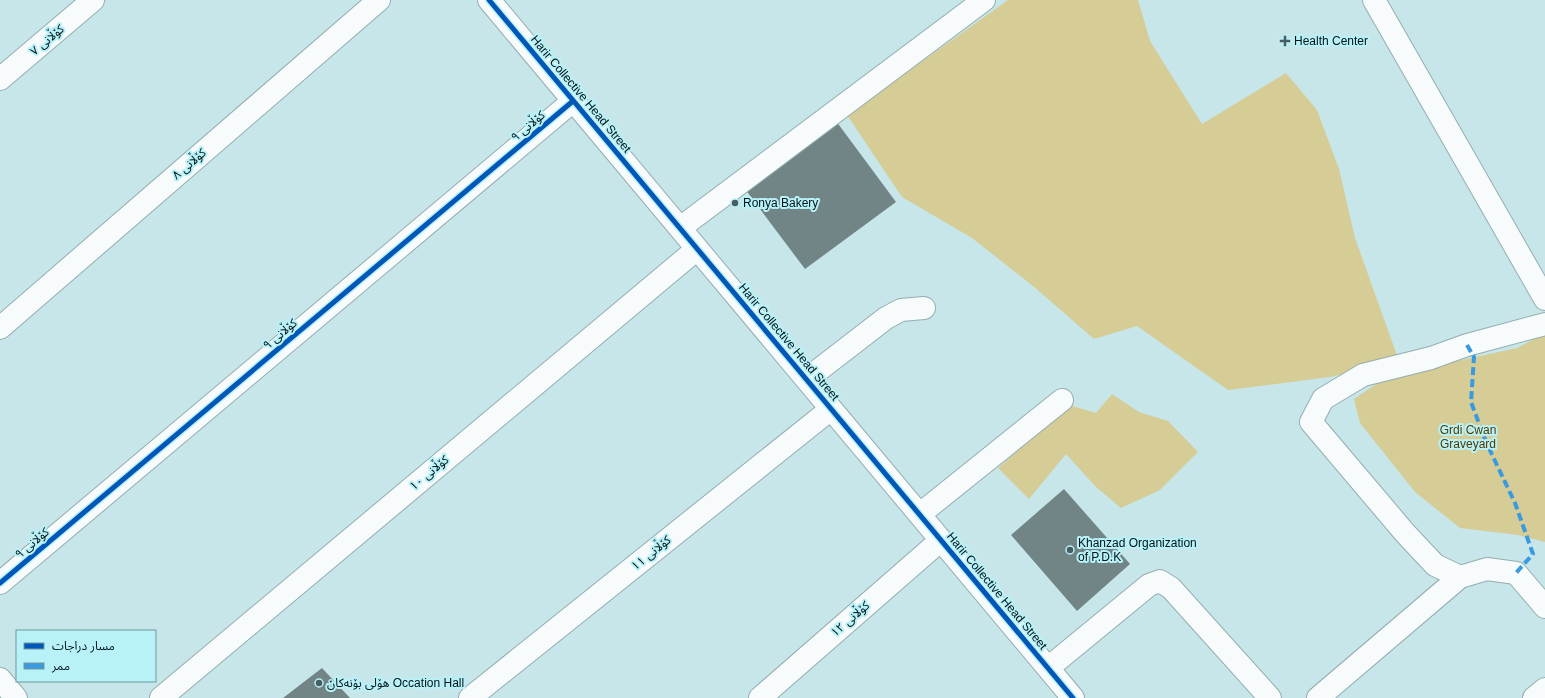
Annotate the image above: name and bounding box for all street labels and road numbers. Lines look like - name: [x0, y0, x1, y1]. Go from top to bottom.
- street label: کۆڵانی ٧: [26, 19, 68, 58]
- street label: Harir Collective Head Street: [528, 33, 635, 156]
- street label: کۆڵانی ٩: [507, 105, 549, 144]
- street label: کۆڵانی ٨: [168, 143, 209, 182]
- street label: Harir Collective Head Street: [736, 281, 843, 404]
- street label: کۆڵانی ٩: [259, 313, 301, 352]
- street label: کۆڵانی ١٠: [405, 450, 452, 493]
- street label: کۆڵانی ٩: [11, 522, 53, 561]
- street label: کۆڵانی ١١: [627, 530, 674, 573]
- street label: Harir Collective Head Street: [944, 530, 1051, 653]
- street label: کۆڵانی ١٢: [826, 596, 873, 640]

